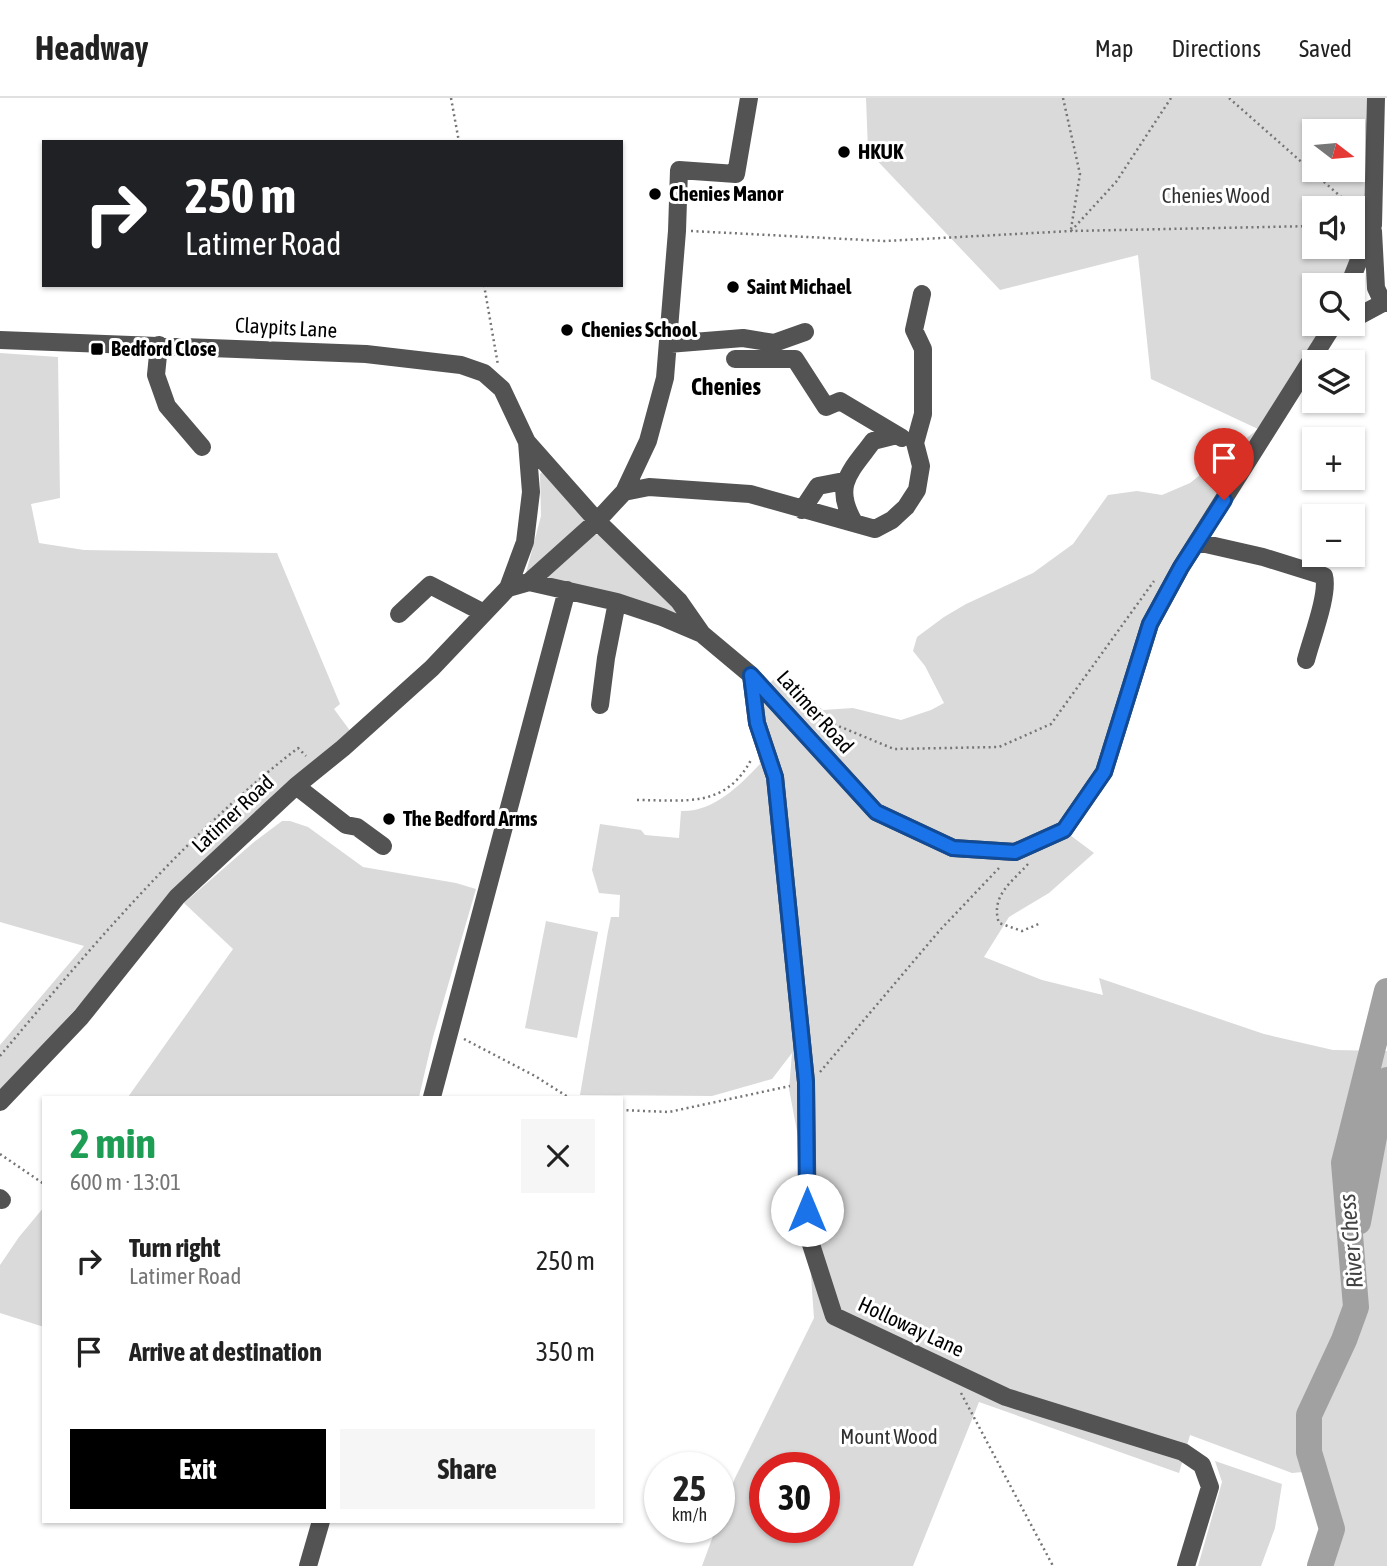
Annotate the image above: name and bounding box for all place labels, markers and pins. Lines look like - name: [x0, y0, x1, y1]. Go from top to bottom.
- place label: HKUK: [858, 139, 904, 163]
- marker: HKUK: [836, 144, 852, 160]
- place label: Chenies Manor: [669, 181, 784, 205]
- marker: Chenies Manor: [647, 186, 663, 202]
- place label: Saint Michael: [747, 274, 852, 298]
- marker: Saint Michael: [725, 279, 741, 295]
- place label: Chenies School: [581, 317, 698, 341]
- marker: Chenies School: [559, 322, 575, 338]
- place label: Bedford Close: [111, 336, 217, 360]
- marker: Bedford Close: [89, 341, 105, 357]
- pin: [1194, 428, 1254, 500]
- place label: The Bedford Arms: [403, 806, 538, 830]
- marker: The Bedford Arms: [381, 811, 397, 827]

